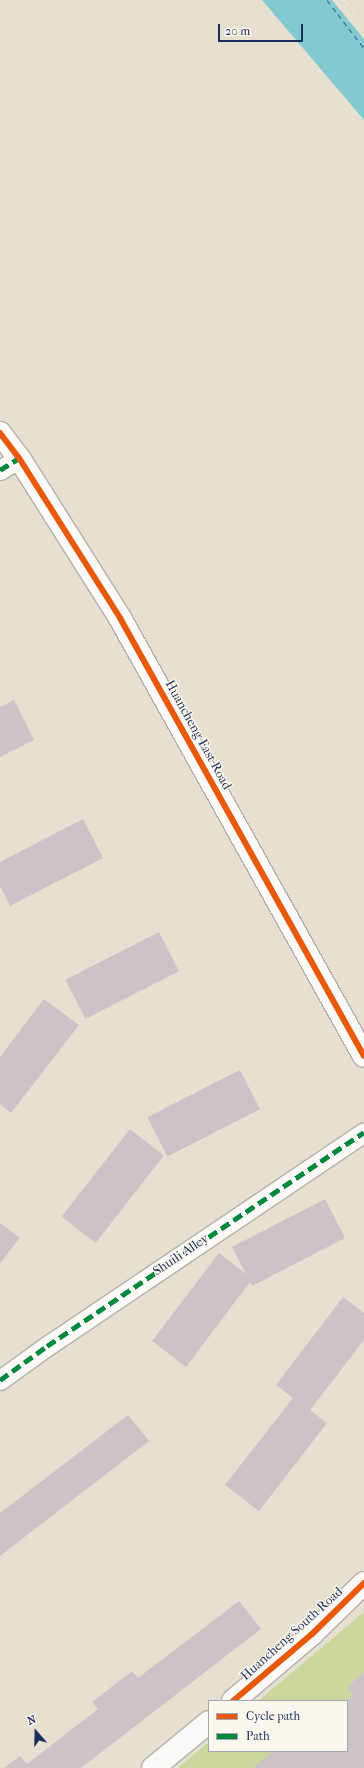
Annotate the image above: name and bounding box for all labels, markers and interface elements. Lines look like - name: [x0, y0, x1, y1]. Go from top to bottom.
- scale bar: [220, 16, 305, 42]
- text: 20 m: [225, 24, 250, 38]
- street label: Huancheng East Road: [161, 678, 235, 792]
- street label: Shuili Alley: [150, 1231, 212, 1279]
- street label: Huancheng South Road: [238, 1584, 346, 1684]
- legend: [208, 1700, 348, 1752]
- text: Cycle path: [246, 1709, 300, 1723]
- north arrow: [16, 1712, 56, 1752]
- text: N: [26, 1713, 38, 1728]
- text: Path: [246, 1729, 270, 1743]

